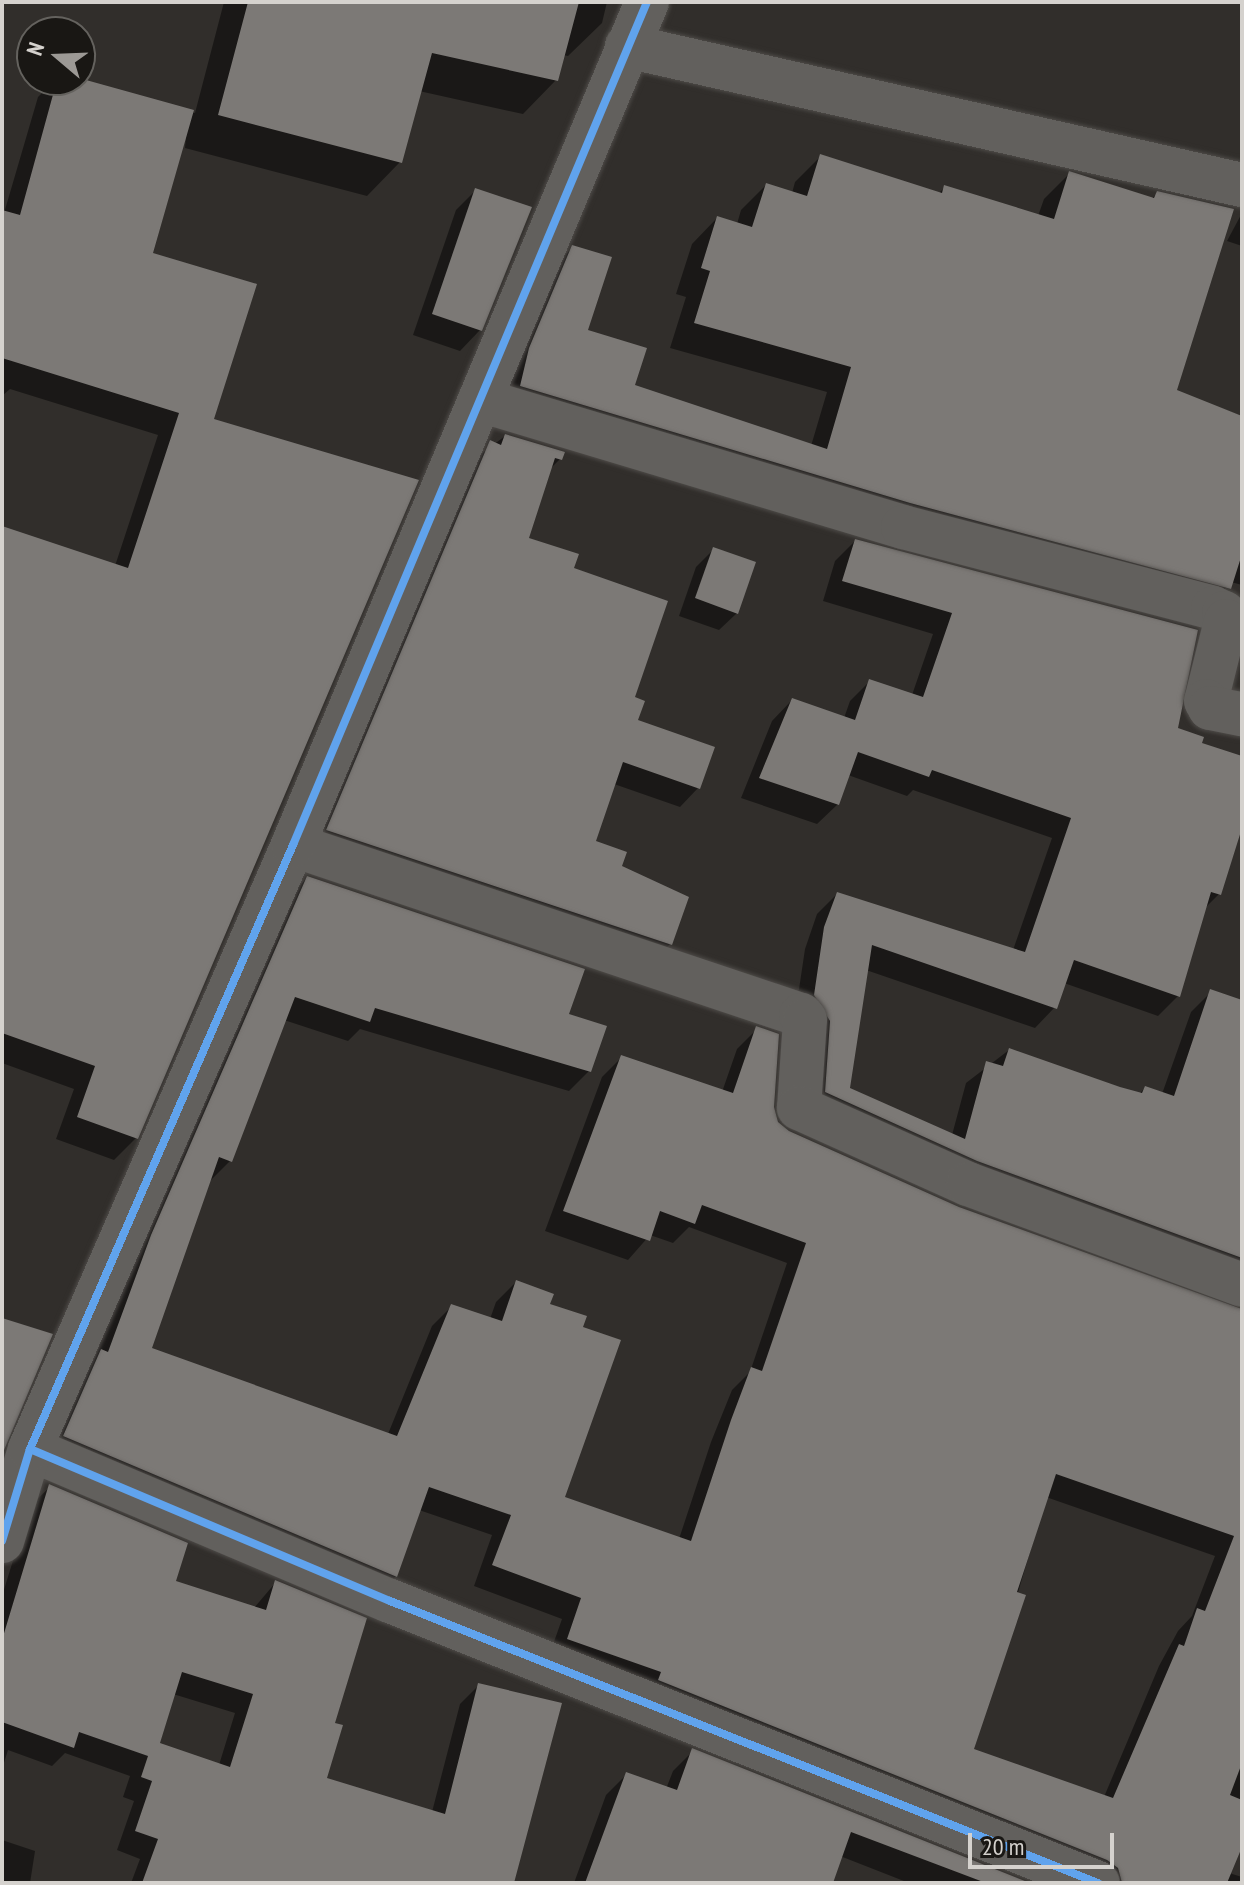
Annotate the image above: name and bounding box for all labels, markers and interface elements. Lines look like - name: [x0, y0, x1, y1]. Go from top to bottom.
- north arrow: [16, 16, 96, 96]
- text: N: [20, 39, 50, 59]
- scale bar: [972, 1817, 1118, 1867]
- text: 20 m: [982, 1831, 1024, 1862]

